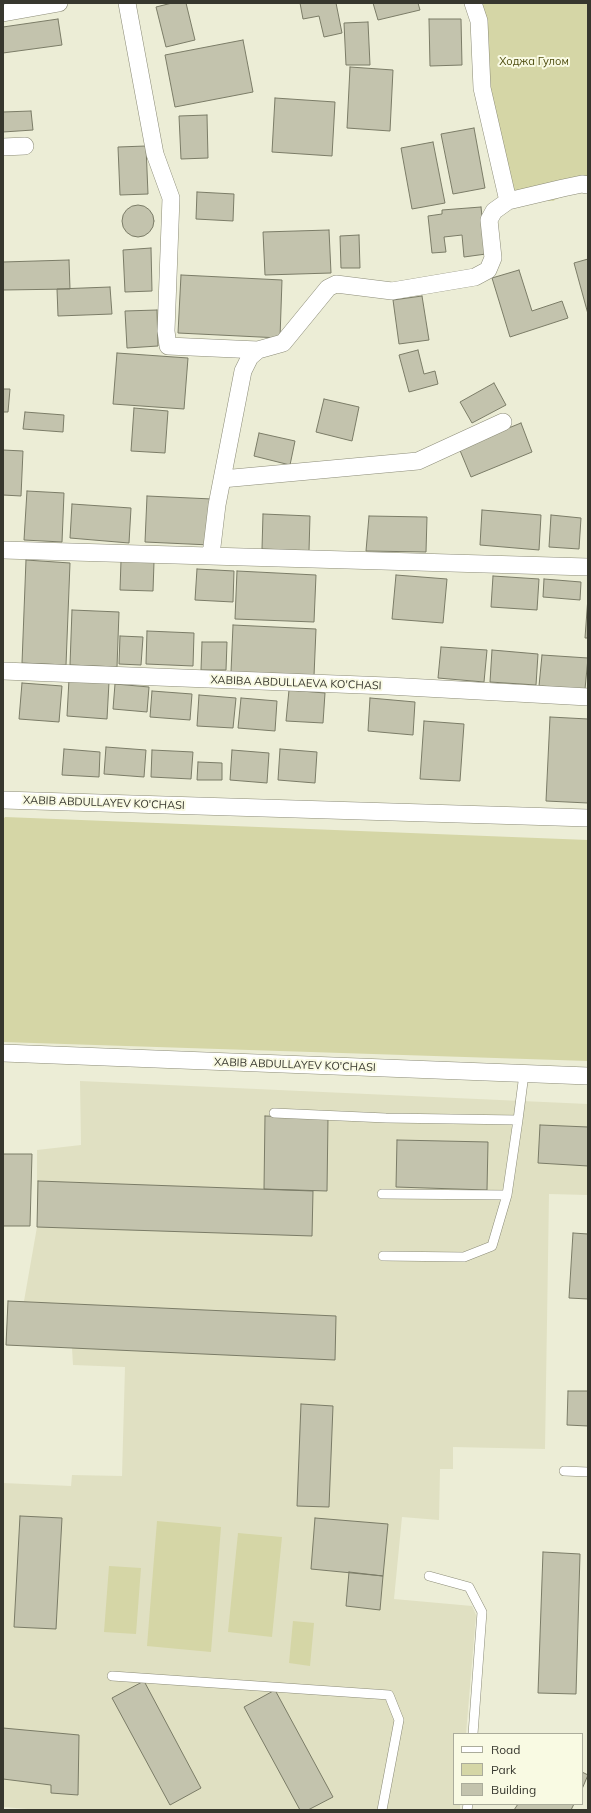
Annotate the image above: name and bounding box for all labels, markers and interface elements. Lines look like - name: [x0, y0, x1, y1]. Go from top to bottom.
- park label: Ходжа Гулом: [499, 55, 569, 69]
- street label: XABIBA ABDULLAEVA KO'CHASI: [210, 673, 382, 693]
- street label: XABIB ABDULLAYEV KO'CHASI: [23, 794, 185, 812]
- street label: XABIB ABDULLAYEV KO'CHASI: [214, 1056, 376, 1074]
- legend: [453, 1733, 583, 1805]
- text: Road: [491, 1742, 520, 1757]
- text: Park: [491, 1762, 516, 1777]
- text: Building: [491, 1782, 536, 1797]

